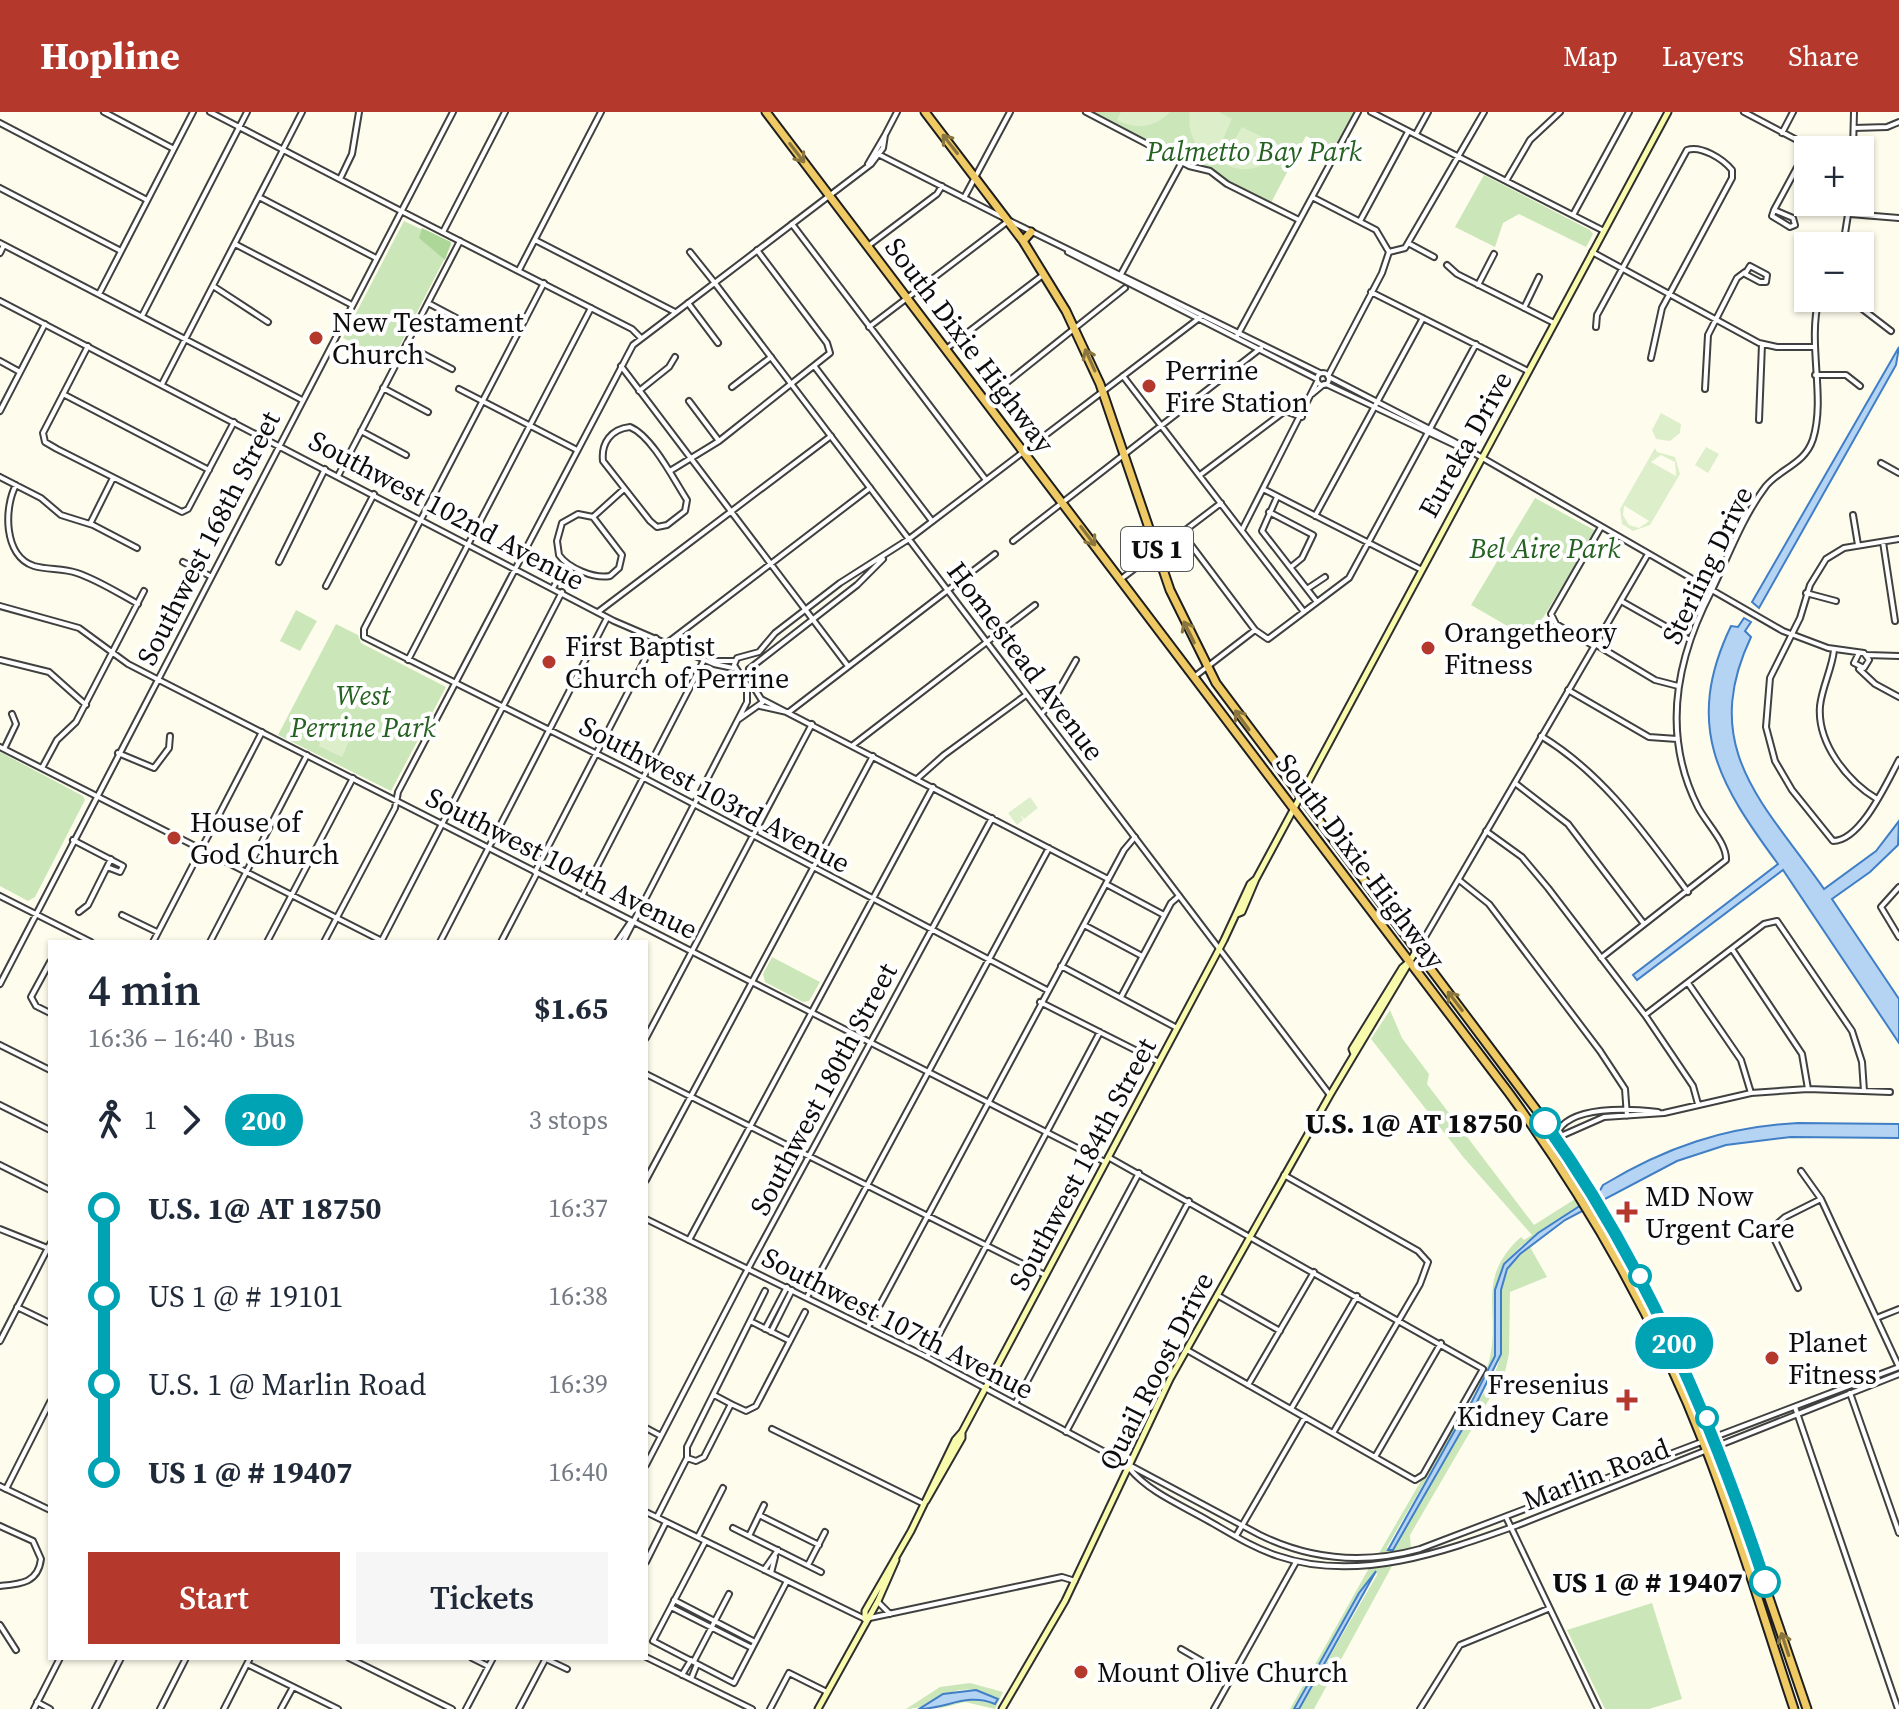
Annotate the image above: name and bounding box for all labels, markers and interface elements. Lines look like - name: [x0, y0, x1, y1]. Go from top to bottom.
- text: Hopline: [40, 30, 180, 82]
- text: Map: [1563, 37, 1618, 75]
- text: Layers: [1662, 37, 1744, 75]
- text: Share: [1788, 37, 1859, 75]
- park label: Palmetto Bay Park: [1145, 132, 1363, 170]
- one-way arrow: [941, 134, 958, 155]
- map controls: [1794, 136, 1874, 312]
- button: +: [1794, 136, 1874, 216]
- one-way arrow: [789, 142, 806, 163]
- street label: South Dixie Highway: [877, 230, 1064, 461]
- button: −: [1794, 232, 1874, 312]
- place label: New Testament Church: [332, 303, 525, 373]
- marker: New Testament Church: [307, 329, 325, 347]
- one-way arrow: [1082, 348, 1097, 373]
- place label: Perrine Fire Station: [1165, 351, 1309, 421]
- street label: Eureka Drive: [1409, 364, 1521, 524]
- marker: Perrine Fire Station: [1140, 377, 1158, 395]
- street label: Southwest 168th Street: [127, 404, 289, 672]
- street label: Southwest 102nd Avenue: [303, 421, 591, 599]
- street label: Sterling Drive: [1652, 480, 1762, 650]
- one-way arrow: [1079, 525, 1096, 546]
- road number: US 1: [1121, 527, 1193, 571]
- park label: Bel Aire Park: [1469, 529, 1621, 567]
- street label: Homestead Avenue: [939, 554, 1113, 768]
- place label: Orangetheory Fitness: [1444, 613, 1618, 683]
- one-way arrow: [1181, 620, 1196, 644]
- place label: First Baptist Church of Perrine: [565, 627, 789, 697]
- marker: Orangetheory Fitness: [1419, 639, 1437, 657]
- marker: First Baptist Church of Perrine: [540, 653, 558, 671]
- park label: West Perrine Park: [289, 676, 437, 746]
- street label: Southwest 103rd Avenue: [573, 706, 857, 882]
- one-way arrow: [1233, 710, 1250, 731]
- street label: South Dixie Highway: [1268, 746, 1455, 977]
- street label: Southwest 104th Avenue: [420, 778, 704, 948]
- place label: House of God Church: [190, 803, 339, 873]
- marker: House of God Church: [165, 829, 183, 847]
- street label: Southwest 180th Street: [740, 955, 906, 1222]
- text: 4 min: [88, 959, 201, 1020]
- text: $1.65: [534, 988, 608, 1029]
- one-way arrow: [1446, 991, 1463, 1012]
- text: 16:36 – 16:40 · Bus: [88, 1020, 295, 1056]
- street label: Southwest 184th Street: [999, 1030, 1165, 1297]
- icon: walk: [88, 1098, 132, 1142]
- icon: forward: [169, 1098, 213, 1142]
- text: 200: [241, 1101, 287, 1139]
- text: 1: [144, 1102, 157, 1138]
- text: 3 stops: [529, 1102, 608, 1138]
- place label: U.S. 1@ AT 18750: [1305, 1104, 1523, 1142]
- marker: U.S. 1@ AT 18750: [1530, 1108, 1560, 1138]
- place label: MD Now Urgent Care: [1645, 1177, 1795, 1247]
- text: U.S. 1@ AT 18750: [148, 1188, 382, 1229]
- text: 16:37: [548, 1190, 608, 1226]
- marker: MD Now Urgent Care: [1616, 1201, 1638, 1223]
- street label: Southwest 107th Avenue: [756, 1238, 1040, 1408]
- street label: Quail Roost Drive: [1090, 1265, 1222, 1477]
- unlabelled marker: [1629, 1265, 1651, 1287]
- text: US 1 @ # 19101: [148, 1276, 343, 1317]
- text: 16:38: [548, 1278, 608, 1314]
- line badge: 200: [1628, 1317, 1720, 1369]
- place label: Planet Fitness: [1788, 1323, 1877, 1393]
- text: 200: [1651, 1324, 1697, 1362]
- marker: Planet Fitness: [1763, 1349, 1781, 1367]
- text: U.S. 1 @ Marlin Road: [148, 1364, 426, 1405]
- place label: Fresenius Kidney Care: [1457, 1365, 1609, 1435]
- text: 16:39: [548, 1366, 608, 1402]
- marker: Fresenius Kidney Care: [1616, 1389, 1638, 1411]
- unlabelled marker: [1696, 1407, 1718, 1429]
- street label: Marlin Road: [1517, 1429, 1675, 1519]
- text: US 1 @ # 19407: [148, 1452, 352, 1493]
- text: 16:40: [548, 1454, 608, 1490]
- button: Start: [88, 1552, 340, 1644]
- button: Tickets: [356, 1552, 608, 1644]
- place label: US 1 @ # 19407: [1552, 1563, 1743, 1601]
- marker: US 1 @ # 19407: [1750, 1567, 1780, 1597]
- one-way arrow: [1777, 1631, 1792, 1656]
- place label: Mount Olive Church: [1097, 1653, 1348, 1691]
- marker: Mount Olive Church: [1072, 1663, 1090, 1681]

